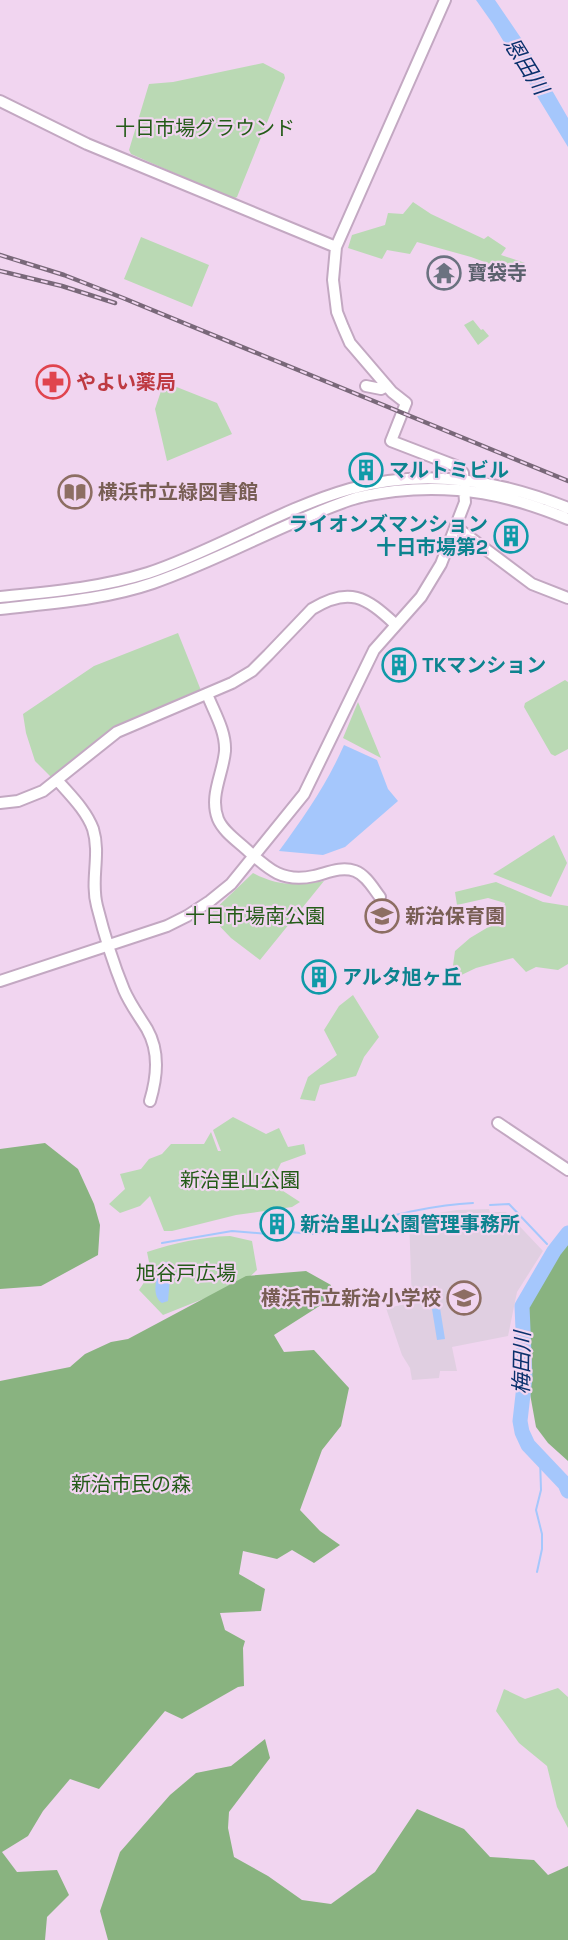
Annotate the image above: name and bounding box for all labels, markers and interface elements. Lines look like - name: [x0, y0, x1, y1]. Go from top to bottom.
- water label: 恩田川: [498, 32, 556, 101]
- park label: 十日市場グラウンド: [115, 115, 295, 141]
- temple icon: 寶袋寺: [426, 255, 462, 291]
- place label: 寶袋寺: [467, 260, 527, 286]
- pharmacy icon: やよい薬局: [35, 364, 71, 400]
- place label: やよい薬局: [76, 369, 176, 395]
- building icon: マルトミビル: [348, 452, 384, 488]
- place label: マルトミビル: [389, 457, 509, 483]
- library icon: 横浜市立緑図書館: [57, 474, 93, 510]
- place label: 横浜市立緑図書館: [98, 479, 258, 505]
- place label: ライオンズマンション 十日市場第2: [288, 511, 488, 560]
- building icon: ライオンズマンション 十日市場第2: [493, 518, 529, 554]
- building icon: TKマンション: [381, 647, 417, 683]
- place label: TKマンション: [422, 652, 546, 678]
- school or university icon: 新治保育園: [364, 898, 400, 934]
- park label: 十日市場南公園: [185, 903, 325, 929]
- place label: 新治保育園: [405, 903, 505, 929]
- building icon: アルタ旭ヶ丘: [301, 959, 337, 995]
- place label: アルタ旭ヶ丘: [342, 964, 462, 990]
- park label: 新治里山公園: [180, 1167, 300, 1193]
- building icon: 新治里山公園管理事務所: [259, 1206, 295, 1242]
- place label: 新治里山公園管理事務所: [300, 1211, 520, 1237]
- park label: 旭谷戸広場: [136, 1260, 236, 1286]
- school or university icon: 横浜市立新治小学校: [446, 1280, 482, 1316]
- place label: 横浜市立新治小学校: [261, 1285, 441, 1311]
- water label: 梅田川: [507, 1329, 536, 1395]
- park label: 新治市民の森: [71, 1471, 191, 1497]

